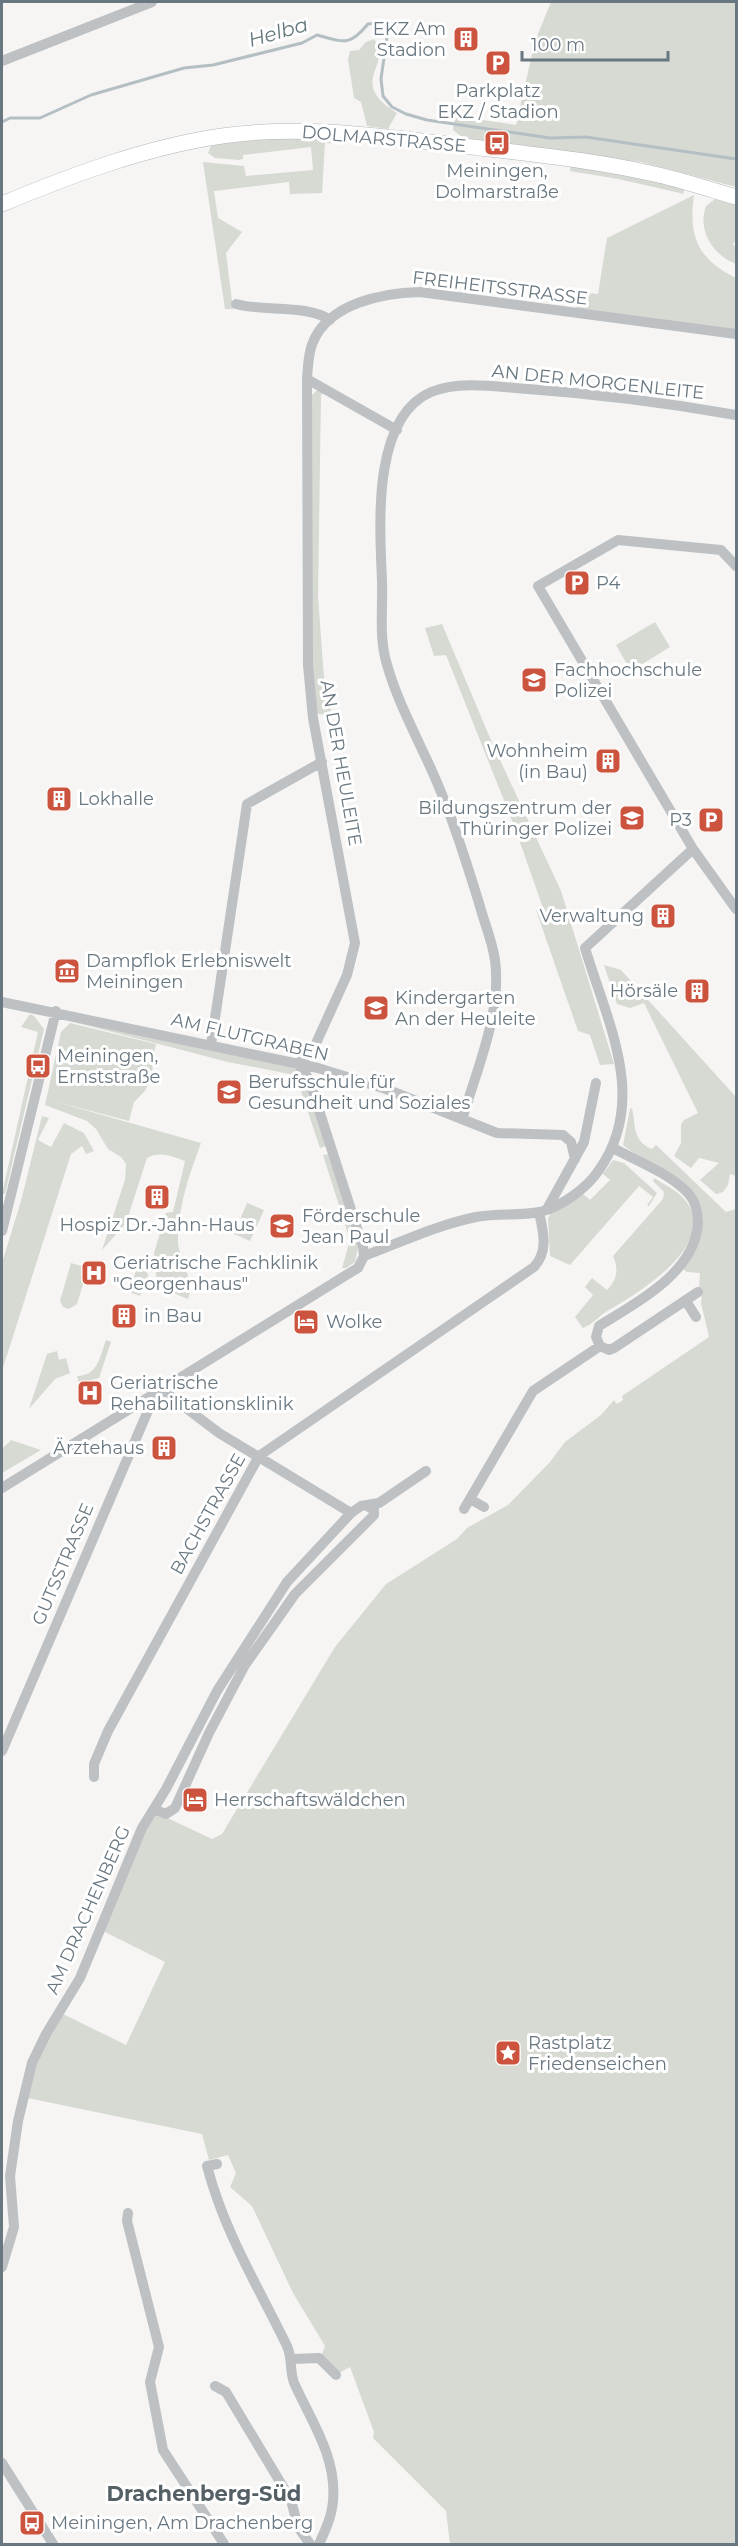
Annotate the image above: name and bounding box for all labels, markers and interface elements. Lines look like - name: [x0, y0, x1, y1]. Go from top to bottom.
- water label: Helba: [245, 12, 311, 52]
- place label: EKZ Am Stadion: [373, 18, 446, 61]
- building icon: EKZ Am Stadion: [451, 24, 481, 54]
- scale bar: [522, 24, 668, 62]
- text: 100 m: [531, 34, 585, 56]
- parking icon: Parkplatz EKZ / Stadion: [483, 48, 513, 78]
- place label: Parkplatz EKZ / Stadion: [437, 80, 559, 123]
- street label: DOLMARSTRASSE: [301, 121, 467, 157]
- bus stop icon: Meiningen, Dolmarstraße: [482, 128, 512, 158]
- place label: Meiningen, Dolmarstraße: [435, 160, 559, 203]
- street label: FREIHEITSSTRASSE: [411, 266, 589, 310]
- street label: AN DER MORGENLEITE: [491, 360, 705, 404]
- parking icon: P4: [562, 568, 592, 598]
- place label: P4: [596, 572, 620, 594]
- place label: Fachhochschule Polizei: [554, 659, 702, 702]
- school or university icon: Fachhochschule Polizei: [519, 665, 549, 695]
- street label: AN DER HEULEITE: [316, 678, 366, 848]
- place label: Wohnheim (in Bau): [486, 740, 588, 783]
- building icon: Wohnheim (in Bau): [593, 746, 623, 776]
- building icon: Lokhalle: [44, 784, 74, 814]
- place label: Lokhalle: [78, 788, 154, 810]
- place label: Bildungszentrum der Thüringer Polizei: [418, 797, 612, 840]
- school or university icon: Bildungszentrum der Thüringer Polizei: [617, 803, 647, 833]
- parking icon: P3: [696, 805, 726, 835]
- place label: P3: [669, 809, 692, 831]
- building icon: Verwaltung: [648, 901, 678, 931]
- place label: Verwaltung: [539, 905, 644, 927]
- place label: Dampflok Erlebniswelt Meiningen: [86, 950, 292, 993]
- museum icon: Dampflok Erlebniswelt Meiningen: [52, 956, 82, 986]
- building icon: Hörsäle: [682, 976, 712, 1006]
- place label: Hörsäle: [610, 980, 678, 1002]
- place label: Kindergarten An der Heuleite: [395, 987, 536, 1030]
- school or university icon: Kindergarten An der Heuleite: [361, 993, 391, 1023]
- street label: AM FLUTGRABEN: [169, 1008, 331, 1066]
- place label: Meiningen, Ernststraße: [57, 1045, 161, 1088]
- bus stop icon: Meiningen, Ernststraße: [23, 1051, 53, 1081]
- place label: Berufsschule für Gesundheit und Soziales: [248, 1071, 471, 1114]
- school or university icon: Berufsschule für Gesundheit und Soziales: [214, 1077, 244, 1107]
- building icon: Hospiz Dr.-Jahn-Haus: [142, 1182, 172, 1212]
- place label: Förderschule Jean Paul: [301, 1205, 420, 1248]
- school or university icon: Förderschule Jean Paul: [267, 1211, 297, 1241]
- place label: Hospiz Dr.-Jahn-Haus: [60, 1214, 255, 1236]
- place label: Geriatrische Fachklinik "Georgenhaus": [113, 1252, 318, 1295]
- hospital icon: Geriatrische Fachklinik "Georgenhaus": [79, 1258, 109, 1288]
- building icon: in Bau: [109, 1301, 139, 1331]
- place label: in Bau: [144, 1305, 202, 1327]
- hotel icon: Wolke: [291, 1307, 321, 1337]
- place label: Wolke: [326, 1311, 383, 1333]
- place label: Geriatrische Rehabilitationsklinik: [110, 1372, 294, 1415]
- hospital icon: Geriatrische Rehabilitationsklinik: [75, 1378, 105, 1408]
- building icon: Ärztehaus: [149, 1433, 179, 1463]
- place label: Ärztehaus: [53, 1437, 144, 1459]
- street label: BACHSTRASSE: [166, 1450, 250, 1578]
- street label: GUTSSTRASSE: [27, 1500, 99, 1628]
- hotel icon: Herrschaftswäldchen: [180, 1785, 210, 1815]
- place label: Herrschaftswäldchen: [214, 1789, 406, 1811]
- street label: AM DRACHENBERG: [41, 1822, 135, 1998]
- place label: Rastplatz Friedenseichen: [528, 2032, 667, 2075]
- place icon: Rastplatz Friedenseichen: [493, 2038, 523, 2068]
- district label: Drachenberg-Süd: [107, 2481, 301, 2506]
- bus stop icon: Meiningen, Am Drachenberg: [17, 2508, 47, 2538]
- place label: Meiningen, Am Drachenberg: [51, 2512, 313, 2534]

